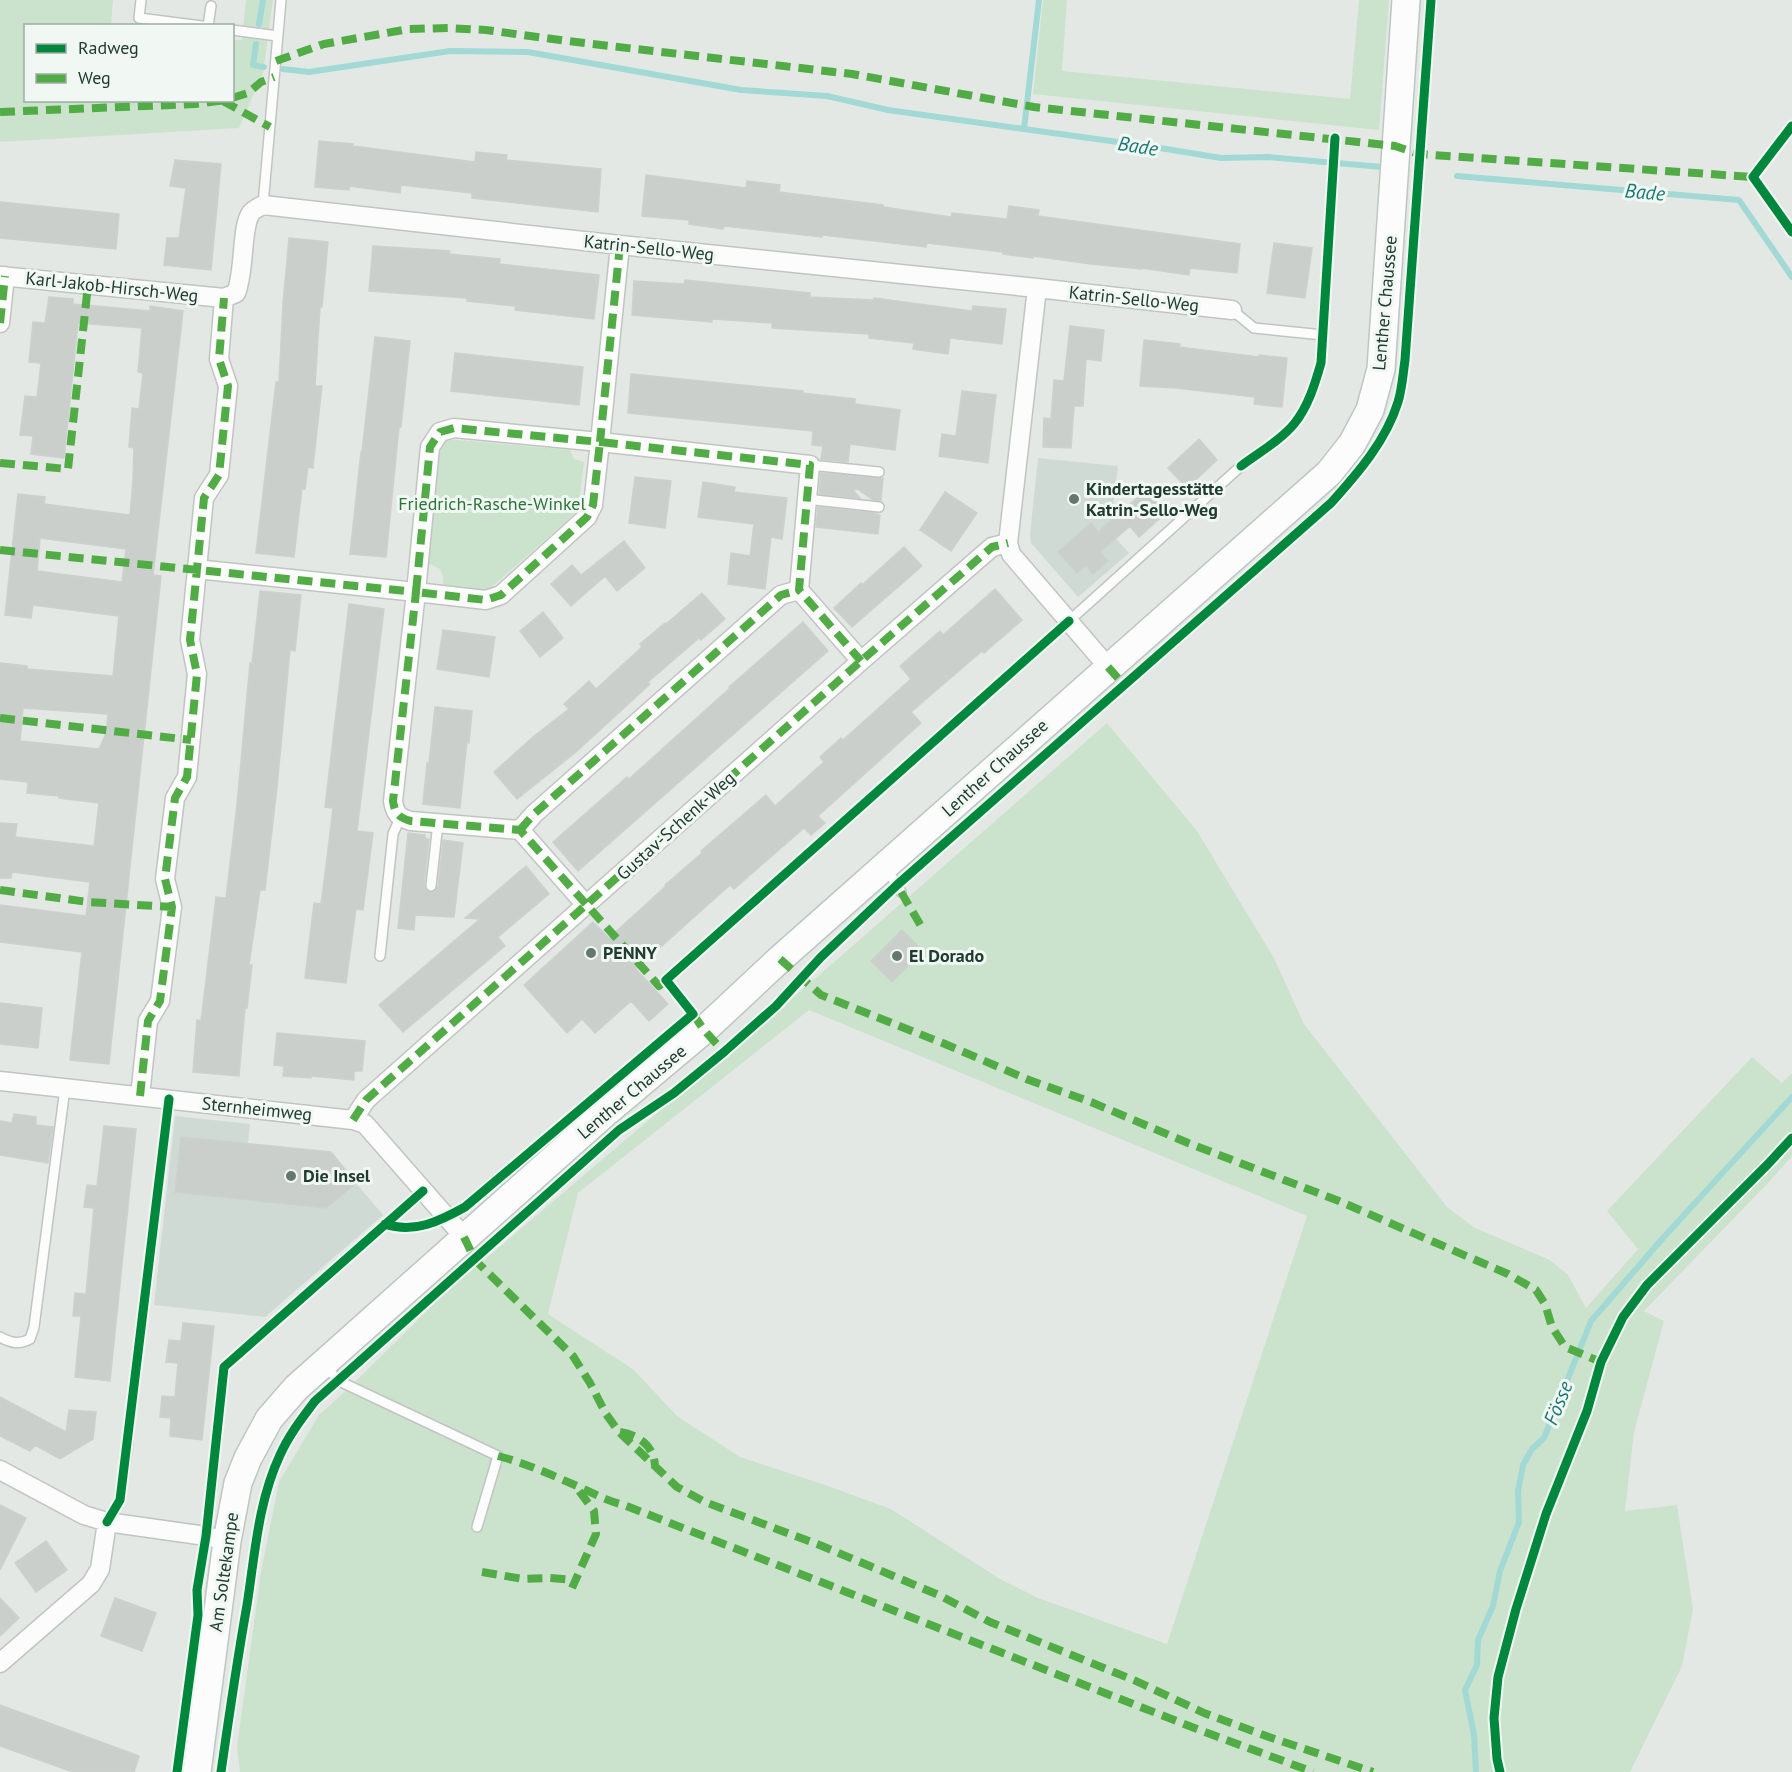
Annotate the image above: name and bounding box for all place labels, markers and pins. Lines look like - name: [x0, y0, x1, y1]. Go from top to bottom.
- place label: Kindertagesstätte Katrin-Sello-Weg: [1086, 477, 1223, 521]
- marker: Kindertagesstätte Katrin-Sello-Weg: [1067, 492, 1081, 506]
- place label: PENNY: [603, 941, 657, 964]
- place label: El Dorado: [909, 944, 985, 967]
- marker: PENNY: [584, 946, 598, 960]
- marker: El Dorado: [890, 949, 904, 963]
- place label: Die Insel: [303, 1164, 371, 1187]
- marker: Die Insel: [284, 1169, 298, 1183]

